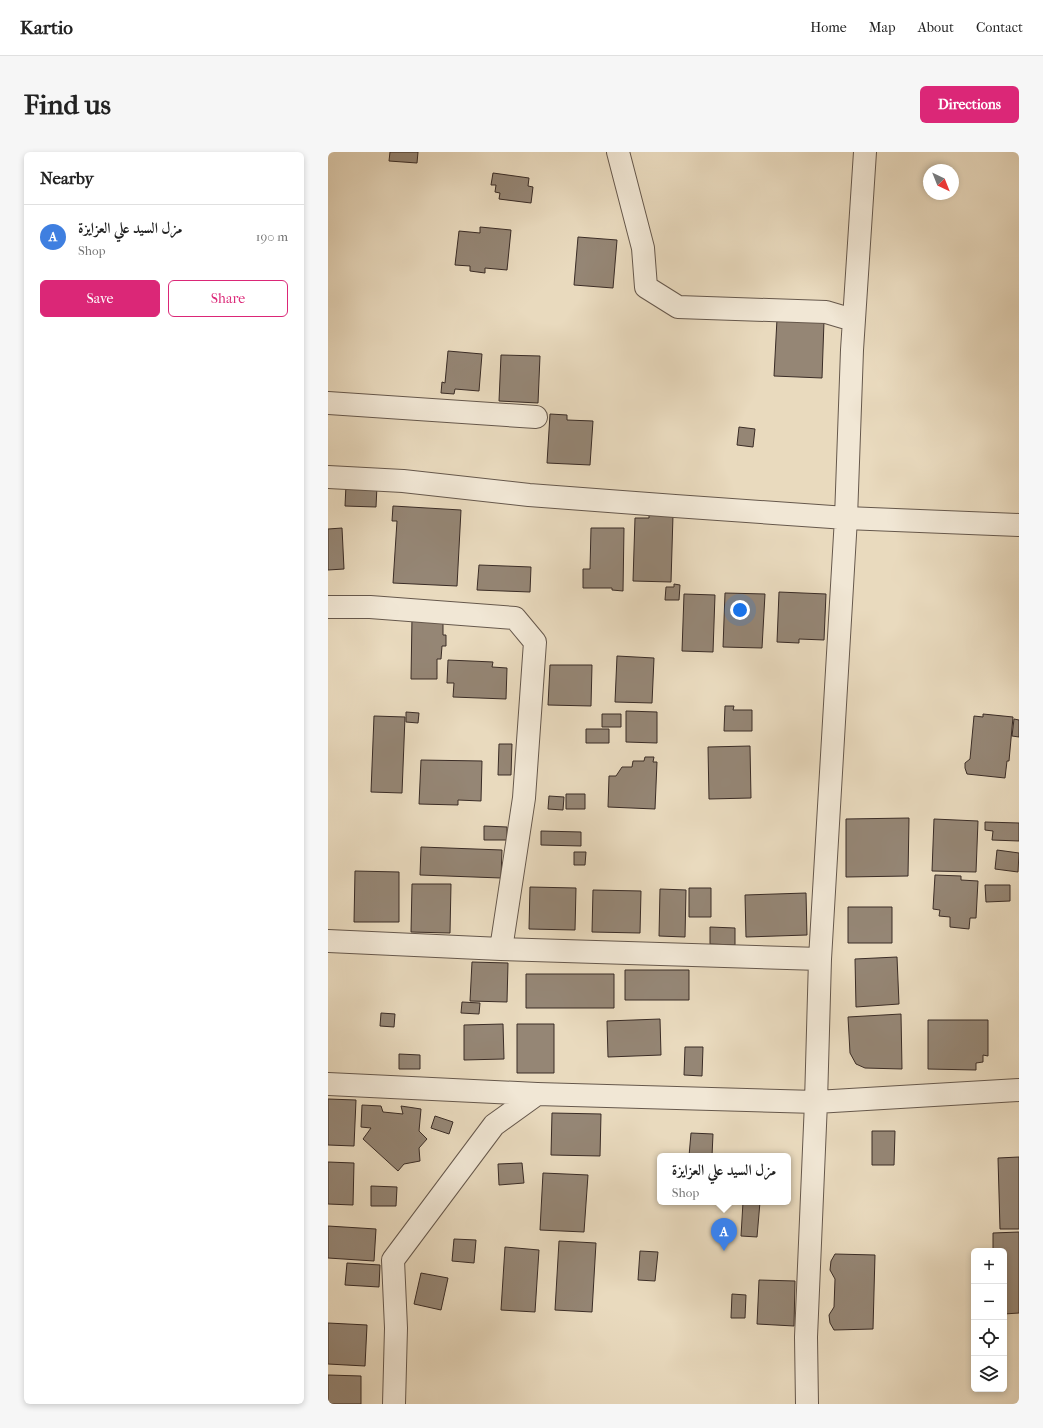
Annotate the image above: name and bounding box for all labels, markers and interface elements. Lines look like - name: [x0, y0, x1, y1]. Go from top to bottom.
- text: Kartio: [20, 17, 73, 39]
- text: Home: [810, 19, 847, 36]
- text: Map: [869, 19, 896, 36]
- text: About: [918, 19, 954, 36]
- text: Contact: [976, 19, 1023, 36]
- button: Directions: [920, 86, 1019, 123]
- text: Find us: [24, 88, 111, 121]
- north arrow: [923, 164, 959, 200]
- text: Nearby: [40, 168, 94, 188]
- text: مزل السيد علي العزايزة: [78, 219, 182, 237]
- text: A: [49, 229, 57, 244]
- text: 190 m: [256, 229, 288, 244]
- text: Shop: [78, 243, 106, 258]
- button: Save: [40, 280, 160, 317]
- button: Share: [168, 280, 288, 317]
- your location: [730, 600, 750, 620]
- popup: [657, 1153, 791, 1205]
- text: مزل السيد علي العزايزة: [672, 1161, 776, 1179]
- text: Shop: [672, 1185, 699, 1200]
- pin: A: [711, 1218, 737, 1251]
- map controls: [971, 1248, 1007, 1392]
- button: +: [971, 1248, 1007, 1284]
- button: −: [971, 1284, 1007, 1320]
- button: locate: [971, 1320, 1007, 1356]
- button: layers: [971, 1356, 1007, 1392]

